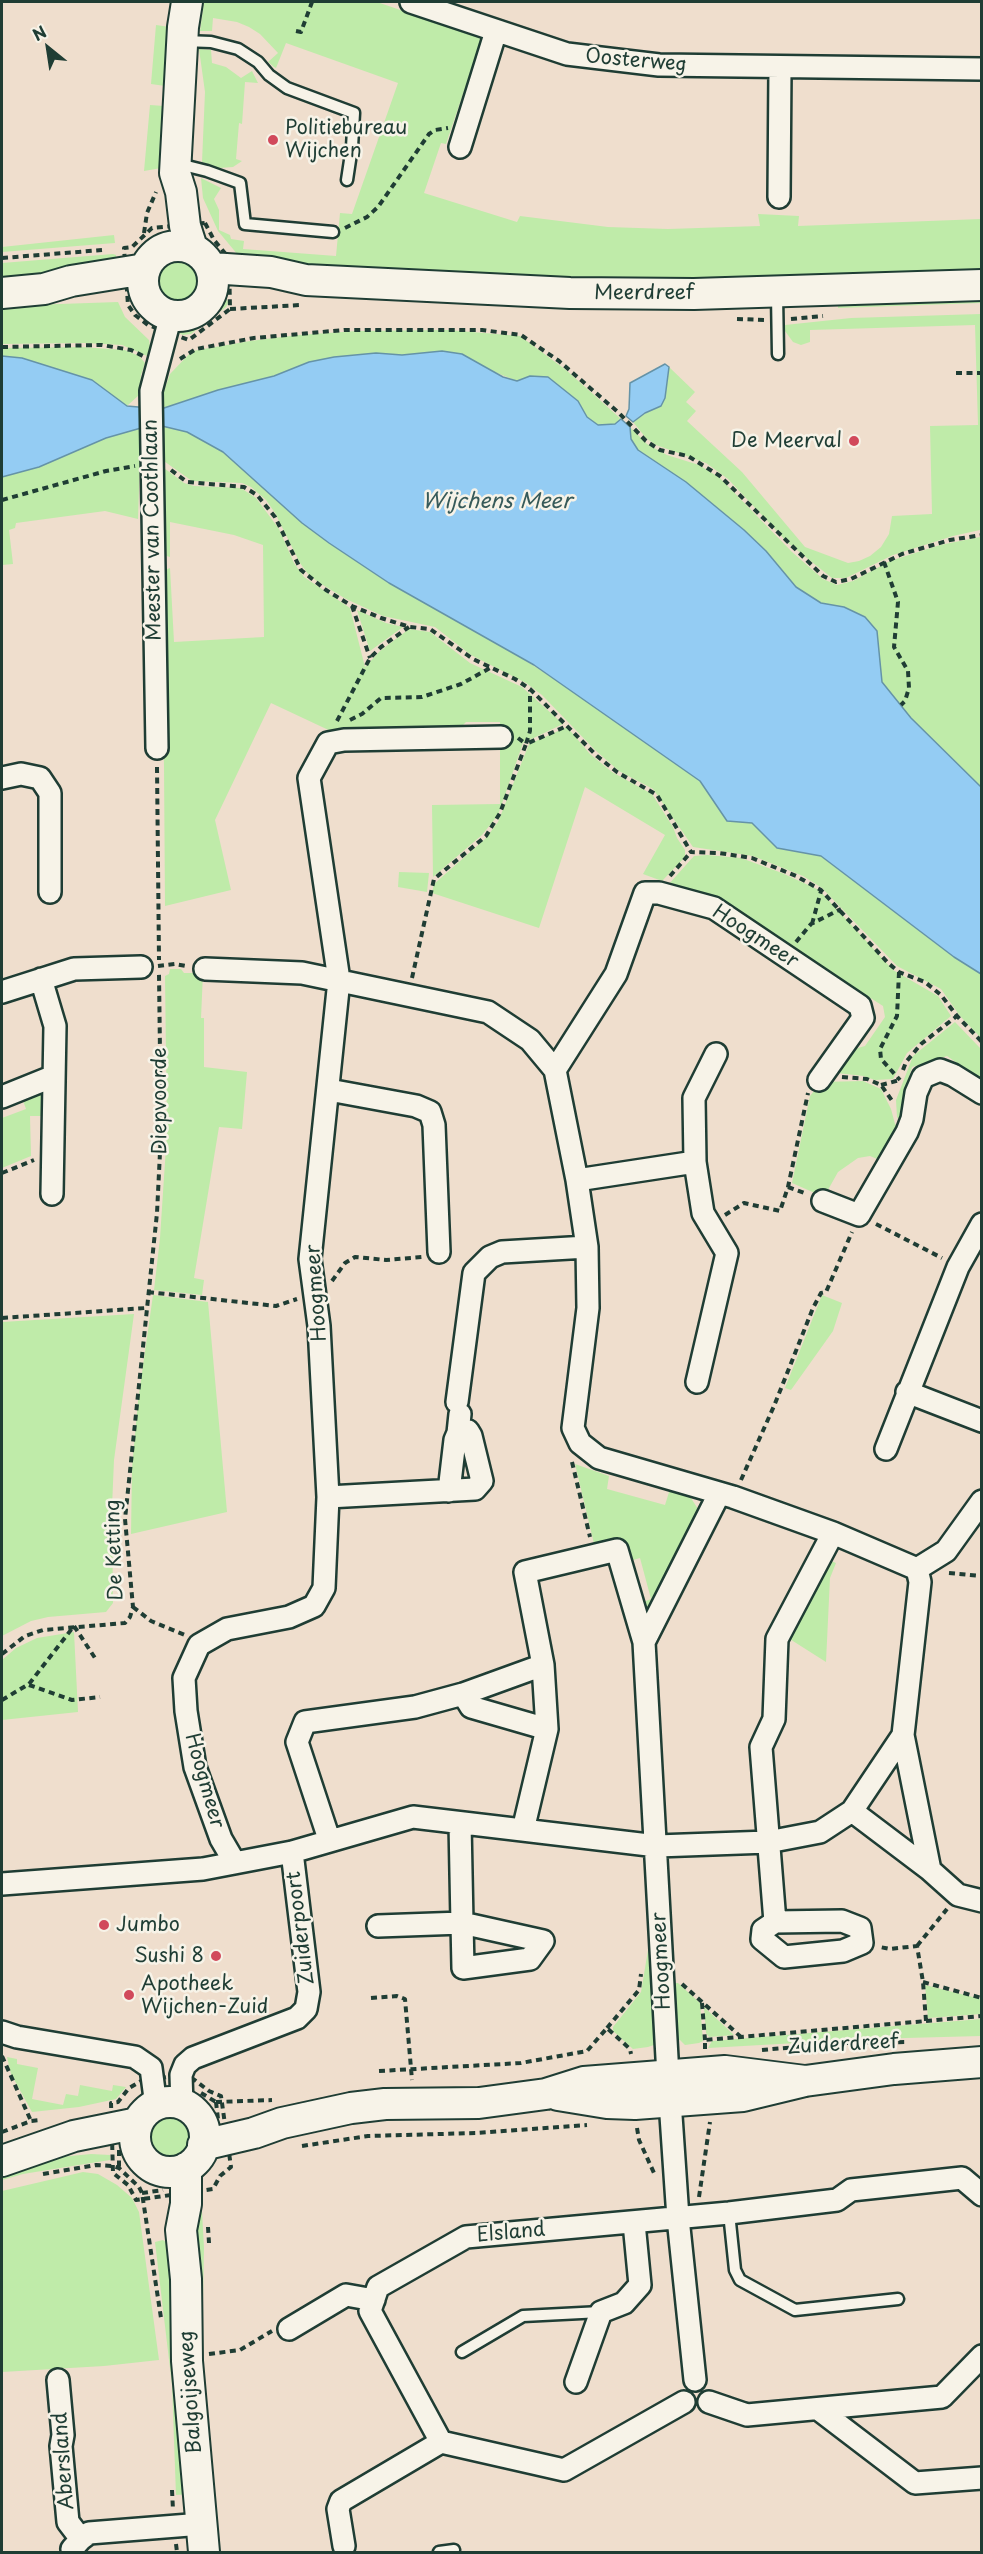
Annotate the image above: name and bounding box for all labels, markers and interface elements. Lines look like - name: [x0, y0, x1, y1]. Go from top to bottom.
- north arrow: [18, 18, 78, 78]
- text: N: [28, 19, 50, 46]
- street label: Oosterweg: [584, 45, 688, 77]
- place label: Politiebureau Wijchen: [285, 116, 407, 163]
- marker: Politiebureau Wijchen: [266, 133, 280, 147]
- street label: Meerdreef: [594, 281, 694, 305]
- street label: Meester van Coothlaan: [139, 419, 167, 641]
- place label: De Meerval: [731, 429, 842, 453]
- marker: De Meerval: [847, 434, 861, 448]
- water label: Wijchens Meer: [422, 489, 572, 515]
- street label: Hoogmeer: [707, 900, 803, 974]
- street label: Diepvoorde: [148, 1047, 172, 1155]
- street label: Hoogmeer: [302, 1243, 332, 1343]
- street label: De Ketting: [101, 1499, 129, 1601]
- street label: Hoogmeer: [179, 1731, 229, 1831]
- street label: Zuiderpoort: [282, 1870, 320, 1986]
- street label: Hoogmeer: [647, 1912, 677, 2010]
- place label: Jumbo: [116, 1913, 180, 1937]
- marker: Jumbo: [97, 1918, 111, 1932]
- place label: Sushi 8: [134, 1944, 204, 1968]
- marker: Sushi 8: [209, 1949, 223, 1963]
- place label: Apotheek Wijchen-Zuid: [141, 1972, 269, 2019]
- marker: Apotheek Wijchen-Zuid: [122, 1988, 136, 2002]
- street label: Zuiderdreef: [787, 2030, 899, 2060]
- street label: Elsland: [476, 2218, 546, 2248]
- street label: Balgoijseweg: [175, 2330, 207, 2454]
- street label: Abersland: [49, 2411, 79, 2511]

